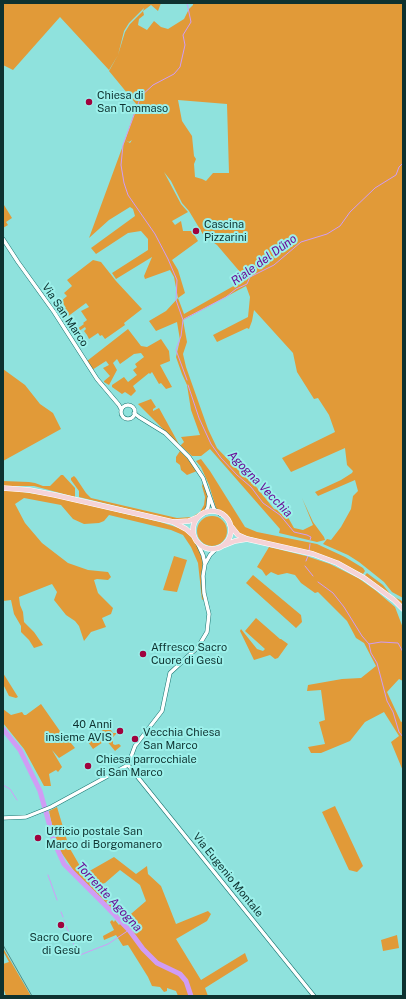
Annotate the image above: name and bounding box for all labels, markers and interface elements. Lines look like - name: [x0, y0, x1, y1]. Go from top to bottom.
- place label: Chiesa di San Tommaso: [97, 89, 168, 115]
- marker: Chiesa di San Tommaso: [84, 97, 94, 107]
- place label: Cascina Pizzarini: [204, 218, 247, 244]
- marker: Cascina Pizzarini: [191, 226, 201, 236]
- water label: Riale del Dűno: [228, 231, 300, 289]
- street label: Via San Marco: [39, 281, 91, 349]
- water label: Agogna Vecchia: [225, 448, 295, 520]
- place label: Affresco Sacro Cuore di Gesù: [151, 641, 227, 667]
- marker: Affresco Sacro Cuore di Gesù: [138, 649, 148, 659]
- place label: 40 Anni insieme AVIS: [46, 718, 112, 744]
- marker: 40 Anni insieme AVIS: [115, 726, 125, 736]
- place label: Vecchia Chiesa San Marco: [143, 726, 220, 752]
- marker: Vecchia Chiesa San Marco: [130, 734, 140, 744]
- place label: Chiesa parrocchiale di San Marco: [96, 753, 197, 779]
- marker: Chiesa parrocchiale di San Marco: [83, 761, 93, 771]
- place label: Ufficio postale San Marco di Borgomanero: [46, 825, 162, 851]
- street label: Via Eugenio Montale: [190, 830, 266, 920]
- marker: Ufficio postale San Marco di Borgomanero: [33, 833, 43, 843]
- water label: Torrente Agogna: [73, 859, 145, 935]
- marker: Sacro Cuore di Gesù: [56, 920, 66, 930]
- place label: Sacro Cuore di Gesù: [29, 931, 93, 957]

